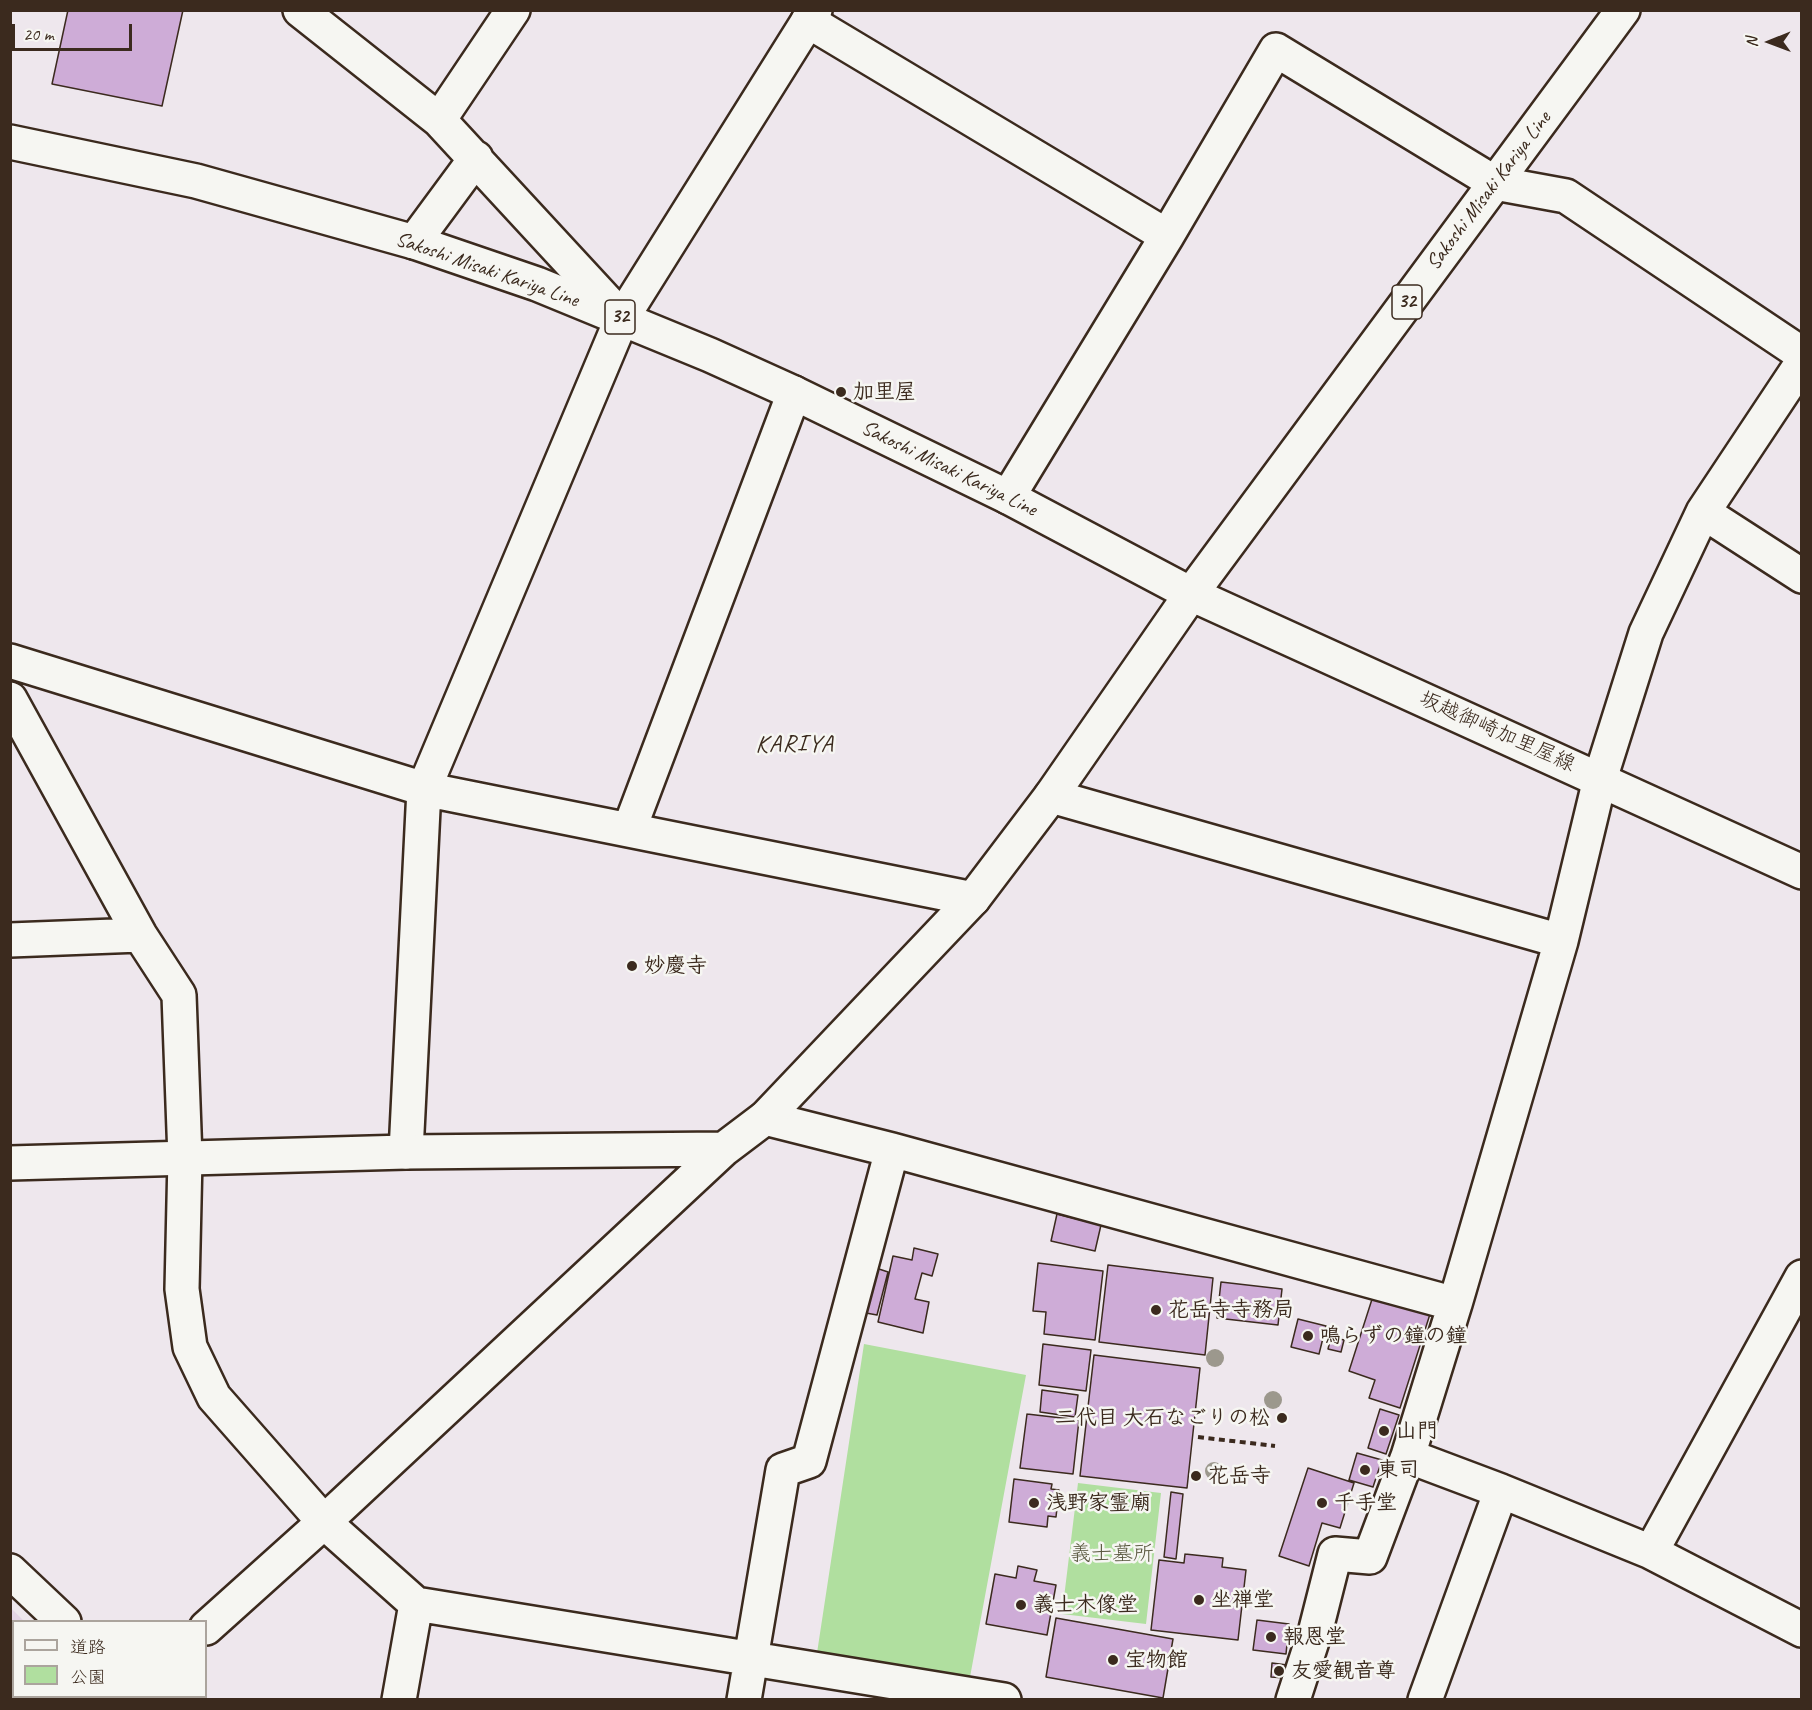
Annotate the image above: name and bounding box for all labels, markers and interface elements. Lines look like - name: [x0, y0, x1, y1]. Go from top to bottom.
- scale bar: [15, 12, 135, 50]
- north arrow: [1740, 12, 1800, 72]
- text: 20 m: [23, 23, 54, 45]
- text: N: [1742, 37, 1762, 47]
- street label: Sakoshi Misaki Kariya Line: [1421, 107, 1557, 275]
- street label: Sakoshi Misaki Kariya Line: [392, 227, 582, 313]
- road number: 32: [1392, 285, 1422, 319]
- road number: 32: [605, 300, 635, 334]
- place label: 加里屋: [853, 379, 916, 405]
- marker: 加里屋: [834, 385, 848, 399]
- street label: Sakoshi Misaki Kariya Line: [857, 416, 1041, 522]
- street label: 坂越御崎加里屋線: [1415, 686, 1579, 778]
- district label: KARIYA: [756, 731, 834, 759]
- place label: 妙慶寺: [644, 953, 707, 979]
- marker: 妙慶寺: [625, 959, 639, 973]
- place label: 花岳寺寺務局: [1168, 1297, 1294, 1323]
- marker: 花岳寺寺務局: [1149, 1303, 1163, 1317]
- place label: 鳴らずの鐘の鐘: [1320, 1323, 1467, 1349]
- marker: 鳴らずの鐘の鐘: [1301, 1329, 1315, 1343]
- place label: 二代目 大石なごりの松: [1055, 1405, 1270, 1431]
- marker: 二代目 大石なごりの松: [1275, 1411, 1289, 1425]
- place label: 山門: [1396, 1418, 1438, 1444]
- marker: 山門: [1377, 1424, 1391, 1438]
- place label: 東司: [1377, 1457, 1419, 1483]
- place label: 花岳寺: [1208, 1463, 1271, 1489]
- marker: 東司: [1358, 1463, 1372, 1477]
- marker: 花岳寺: [1189, 1469, 1203, 1483]
- place label: 浅野家霊廟: [1046, 1490, 1151, 1516]
- place label: 千手堂: [1334, 1490, 1397, 1516]
- marker: 浅野家霊廟: [1027, 1496, 1041, 1510]
- marker: 千手堂: [1315, 1496, 1329, 1510]
- park label: 義士墓所: [1070, 1541, 1154, 1567]
- place label: 坐禅堂: [1211, 1587, 1274, 1613]
- place label: 義士木像堂: [1033, 1592, 1138, 1618]
- marker: 坐禅堂: [1192, 1593, 1206, 1607]
- marker: 義士木像堂: [1014, 1598, 1028, 1612]
- legend: [12, 1620, 207, 1698]
- place label: 報恩堂: [1283, 1624, 1346, 1650]
- marker: 報恩堂: [1264, 1630, 1278, 1644]
- text: 道路: [70, 1636, 106, 1658]
- place label: 宝物館: [1125, 1647, 1188, 1673]
- marker: 宝物館: [1106, 1653, 1120, 1667]
- place label: 友愛観音尊: [1291, 1658, 1396, 1684]
- marker: 友愛観音尊: [1272, 1664, 1286, 1678]
- text: 公園: [70, 1666, 106, 1688]

